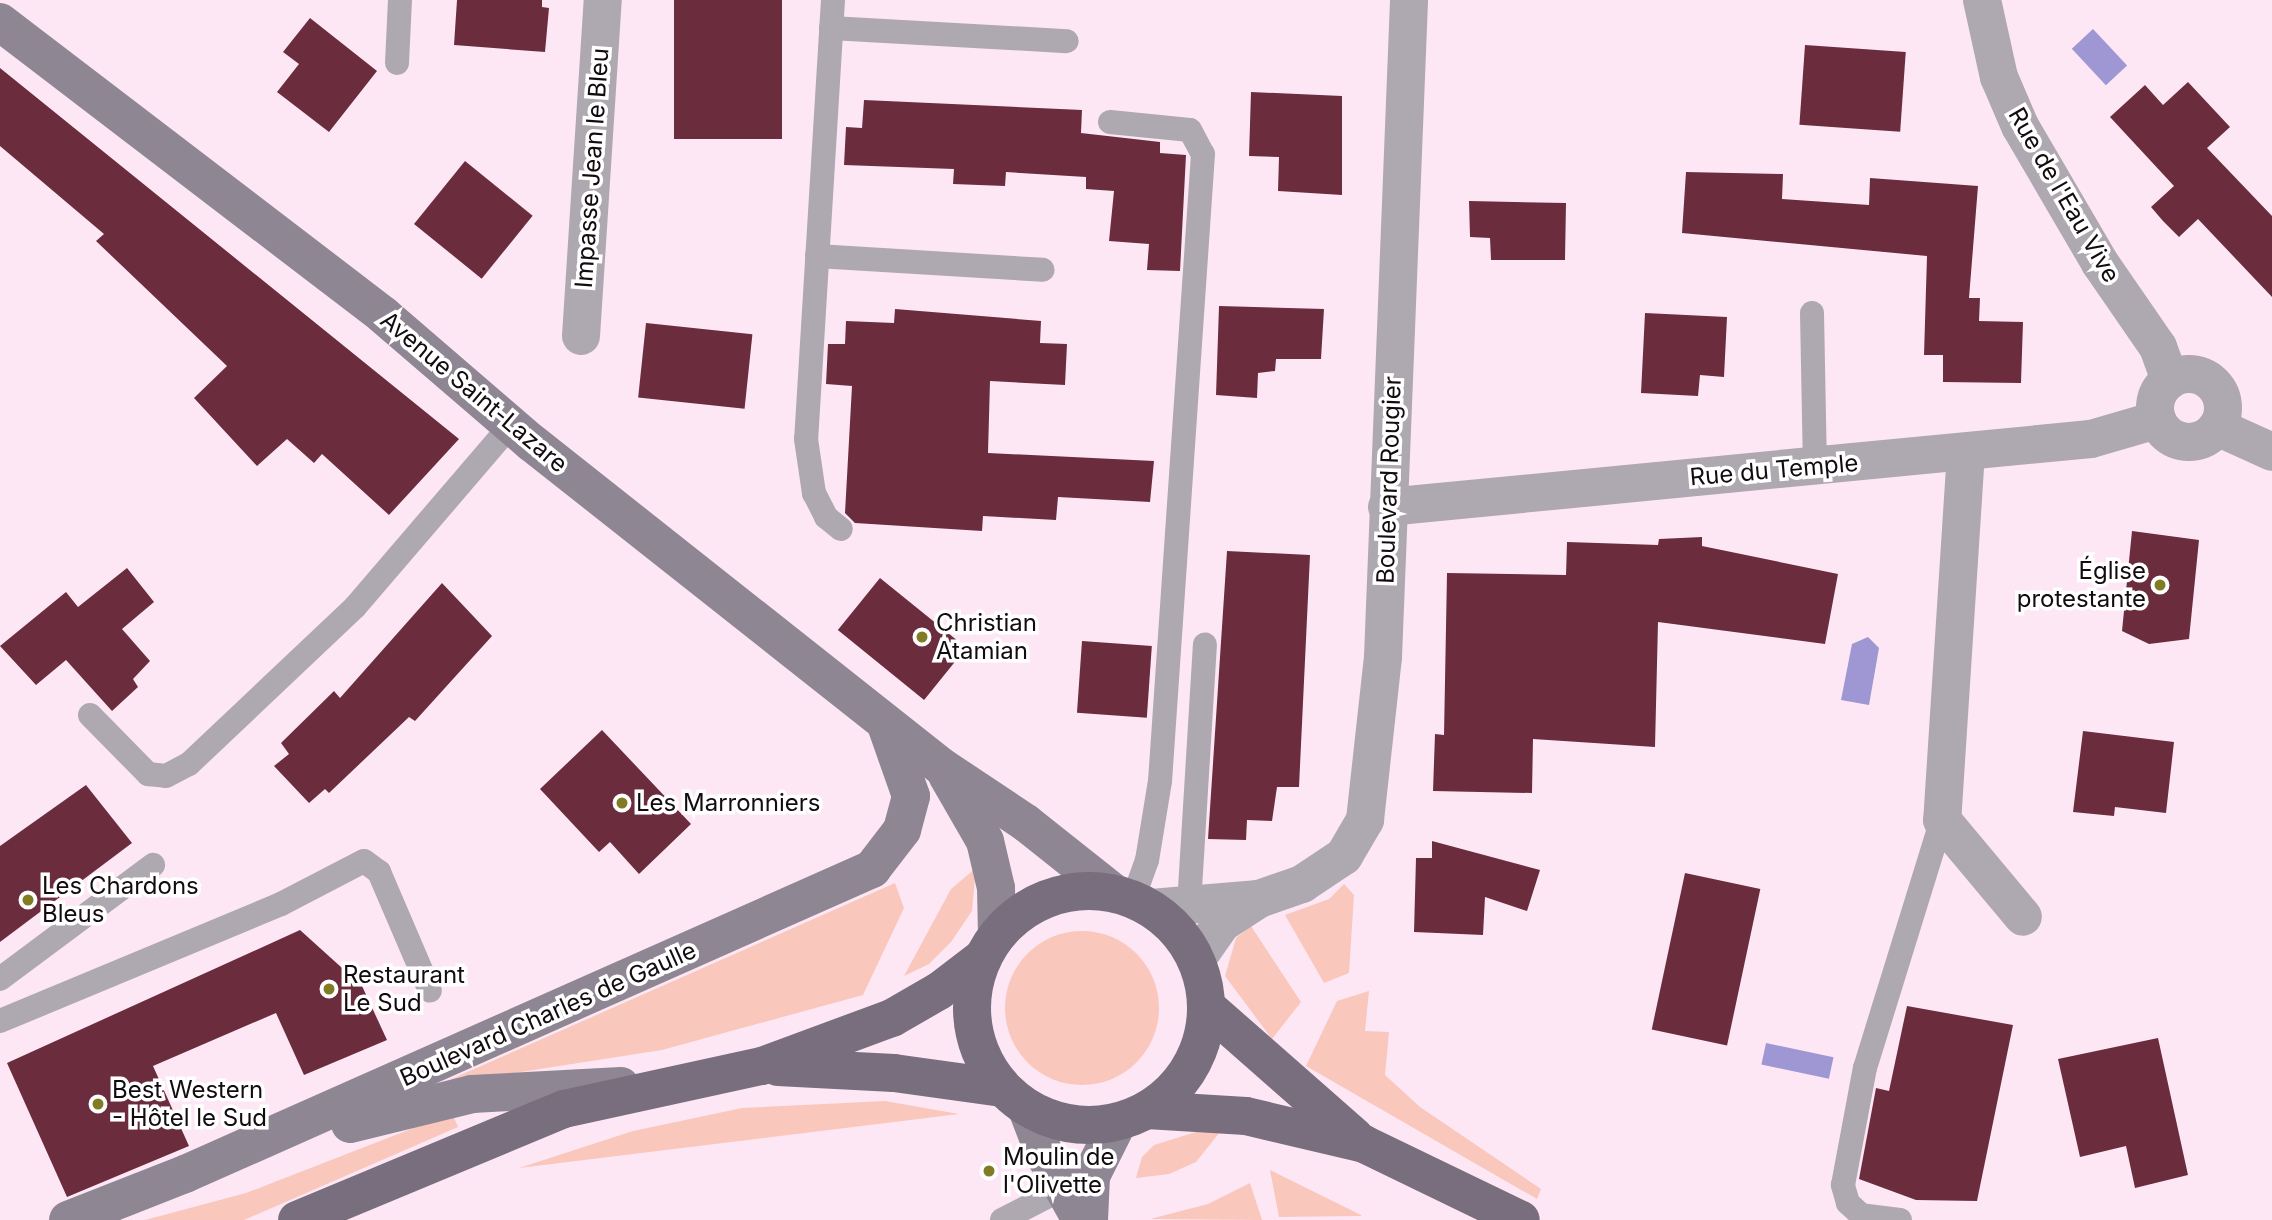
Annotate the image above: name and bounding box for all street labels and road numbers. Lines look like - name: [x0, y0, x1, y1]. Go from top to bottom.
- street label: Impasse Jean le Bleu: [569, 47, 615, 289]
- street label: Rue de l'Eau Vive: [2002, 102, 2126, 288]
- street label: Avenue Saint-Lazare: [375, 306, 573, 478]
- street label: Boulevard Rougier: [1371, 376, 1407, 584]
- street label: Rue du Temple: [1688, 448, 1860, 492]
- street label: Boulevard Charles de Gaulle: [396, 936, 700, 1092]

